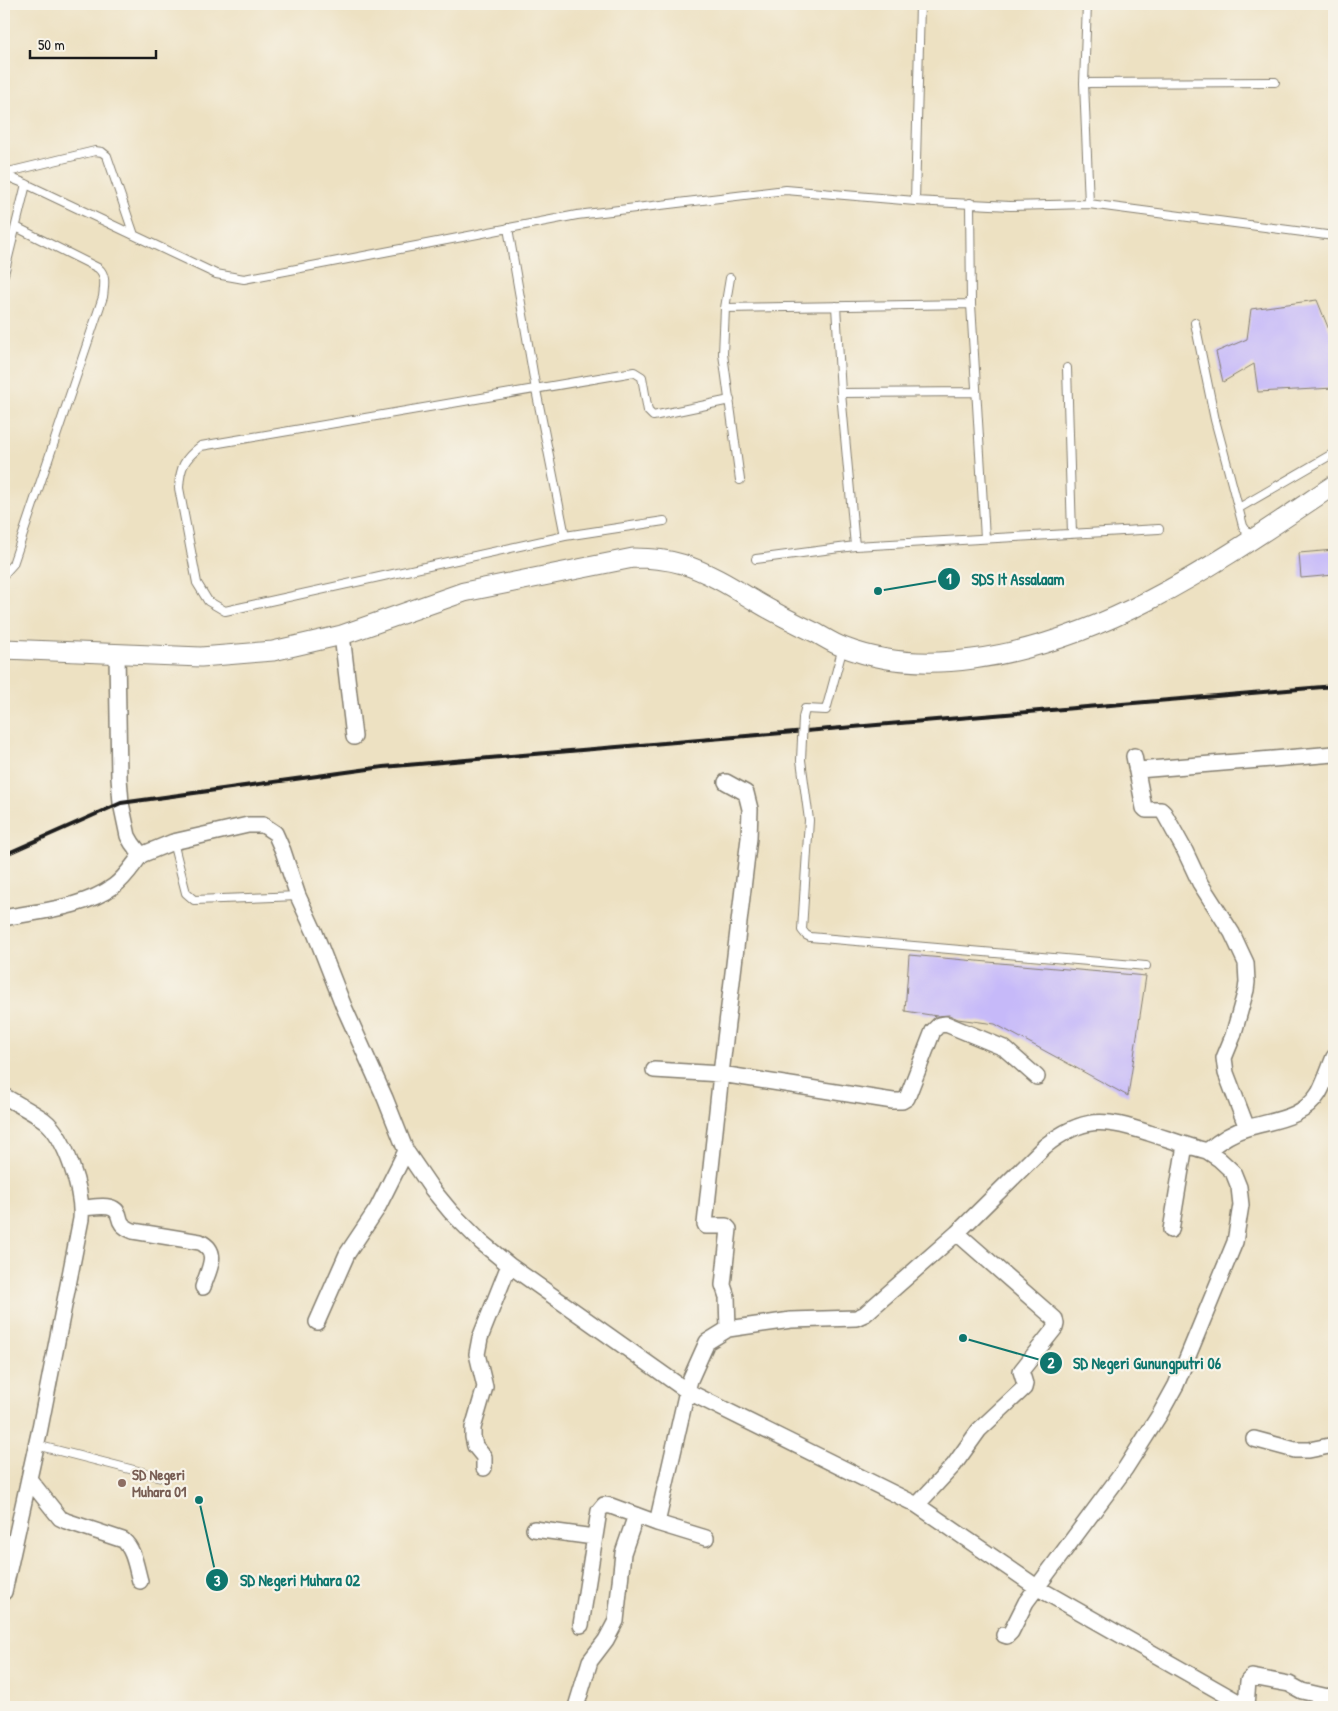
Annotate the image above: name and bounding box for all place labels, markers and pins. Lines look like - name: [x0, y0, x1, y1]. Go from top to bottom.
- callout: SDS It Assalaam: [937, 564, 1075, 595]
- callout: SD Negeri Gunungputri 06: [1038, 1348, 1231, 1379]
- place label: SD Negeri Muhara 01: [132, 1464, 187, 1502]
- marker: SD Negeri Muhara 01: [116, 1477, 128, 1489]
- callout: SD Negeri Muhara 02: [205, 1565, 370, 1596]

